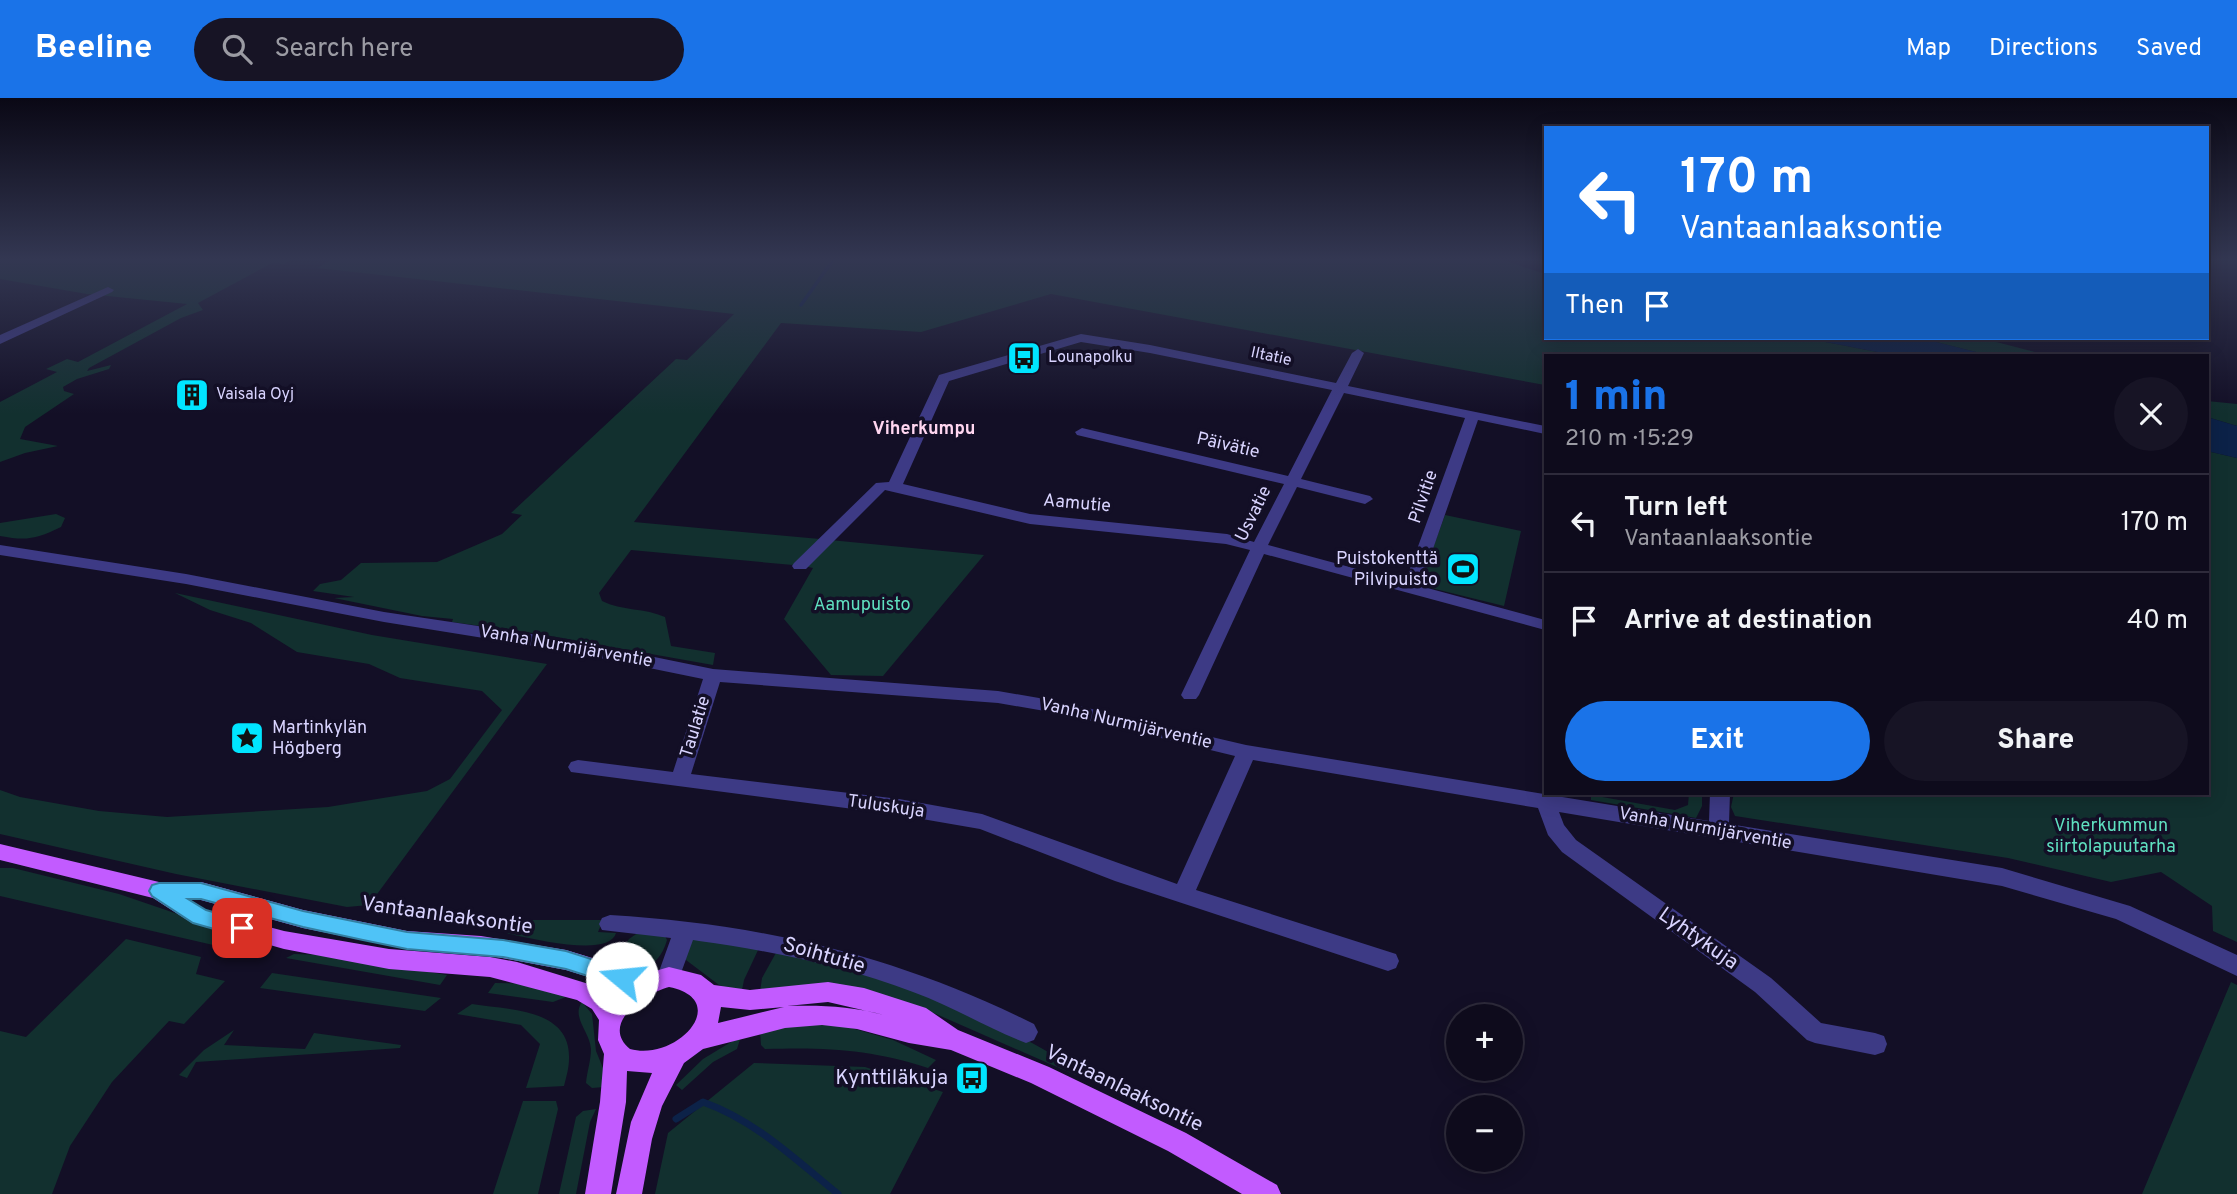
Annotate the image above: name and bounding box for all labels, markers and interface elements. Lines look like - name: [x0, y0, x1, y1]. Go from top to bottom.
- search box: [194, 18, 684, 81]
- text: Beeline: [35, 28, 152, 70]
- icon: search: [218, 30, 256, 68]
- text: Search here: [274, 33, 413, 66]
- text: Map: [1906, 34, 1951, 64]
- text: Directions: [1989, 34, 2098, 64]
- text: Saved: [2136, 34, 2202, 64]
- text: 170 m: [1680, 149, 1813, 211]
- icon: left: [1565, 154, 1656, 245]
- text: Vantaanlaaksontie: [1680, 210, 1943, 250]
- icon: arrive: [1638, 287, 1676, 325]
- text: Then: [1565, 290, 1624, 323]
- bus stop icon: Lounapolku: [1005, 339, 1043, 377]
- street label: Iltatie: [1249, 343, 1293, 371]
- place label: Lounapolku: [1048, 348, 1132, 368]
- text: 1 min: [1565, 372, 1668, 425]
- building icon: Vaisala Oyj: [173, 376, 211, 414]
- button: close: [2114, 377, 2188, 451]
- place label: Vaisala Oyj: [216, 385, 294, 405]
- district label: Viherkumpu: [872, 418, 976, 441]
- text: 210 m · 15:29: [1565, 425, 1694, 454]
- street label: Päivätie: [1194, 428, 1262, 464]
- street label: Pilvitie: [1404, 467, 1444, 527]
- street label: Usvatie: [1231, 482, 1277, 546]
- street label: Aamutie: [1042, 490, 1112, 518]
- text: Turn left: [1624, 492, 1728, 525]
- icon: left: [1565, 504, 1603, 542]
- text: 170 m: [2121, 507, 2188, 540]
- text: Vantaanlaaksontie: [1624, 525, 1813, 554]
- place label: Puistokenttä Pilvipuisto: [1336, 548, 1438, 592]
- sports icon: Puistokenttä Pilvipuisto: [1444, 550, 1482, 588]
- park label: Aamupuisto: [813, 594, 911, 617]
- icon: arrive: [1565, 602, 1603, 640]
- text: Arrive at destination: [1624, 605, 1872, 638]
- text: 40 m: [2127, 605, 2188, 638]
- street label: Vanha Nurmijärventie: [478, 620, 654, 674]
- street label: Taulatie: [676, 693, 716, 761]
- street label: Vanha Nurmijärventie: [1038, 693, 1214, 755]
- button: Exit: [1565, 701, 1870, 781]
- button: Share: [1884, 701, 2188, 781]
- place label: Martinkylän Högberg: [272, 717, 367, 761]
- place icon: Martinkylän Högberg: [228, 719, 266, 757]
- street label: Tuluskuja: [846, 790, 926, 824]
- street label: Vanha Nurmijärventie: [1617, 802, 1793, 856]
- park label: Viherkummun siirtolapuutarha: [2046, 815, 2176, 859]
- street label: Vantaanlaaksontie: [360, 891, 534, 941]
- pin: [212, 898, 272, 958]
- street label: Lyhtykuja: [1653, 902, 1743, 976]
- icon: arrive: [223, 909, 261, 947]
- street label: Soihtutie: [780, 931, 868, 981]
- position arrow: [585, 941, 659, 1015]
- map controls: [1446, 1004, 1523, 1172]
- button: +: [1446, 1004, 1523, 1081]
- street label: Vantaanlaaksontie: [1041, 1039, 1207, 1139]
- bus stop icon: Kynttiläkuja: [953, 1059, 991, 1097]
- place label: Kynttiläkuja: [835, 1065, 948, 1092]
- button: −: [1446, 1095, 1523, 1172]

